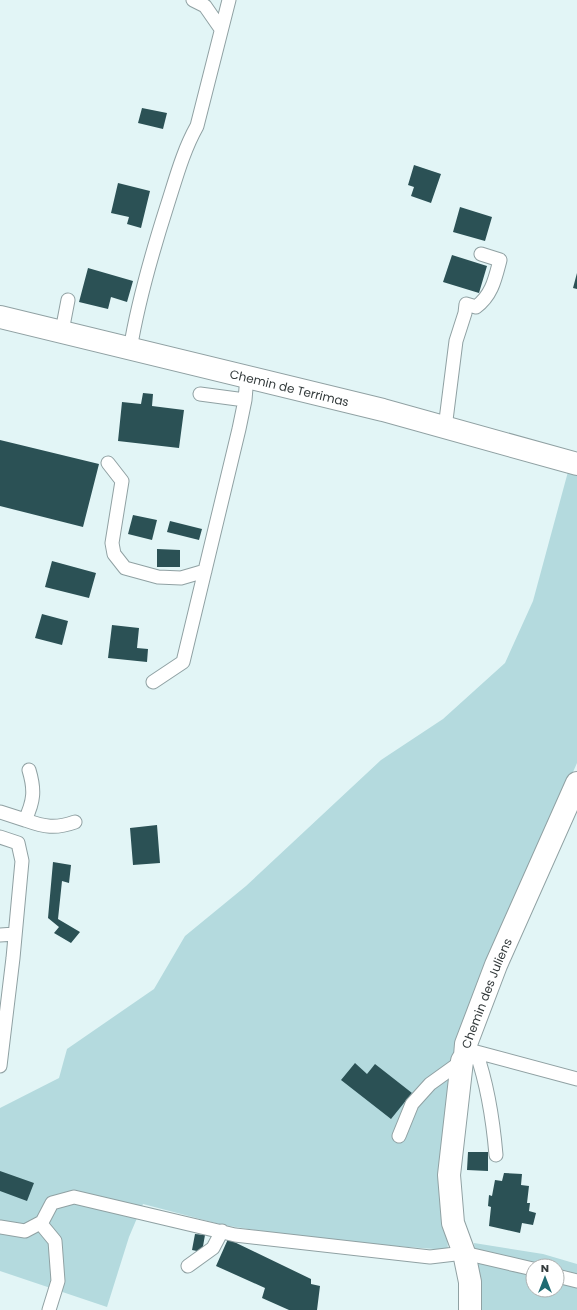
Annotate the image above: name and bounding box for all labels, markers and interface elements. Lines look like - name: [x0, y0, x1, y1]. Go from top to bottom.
- street label: Chemin de Terrimas: [228, 365, 351, 410]
- street label: Chemin des Juliens: [457, 935, 515, 1051]
- north arrow: [525, 1258, 565, 1298]
- text: N: [541, 1260, 549, 1276]

